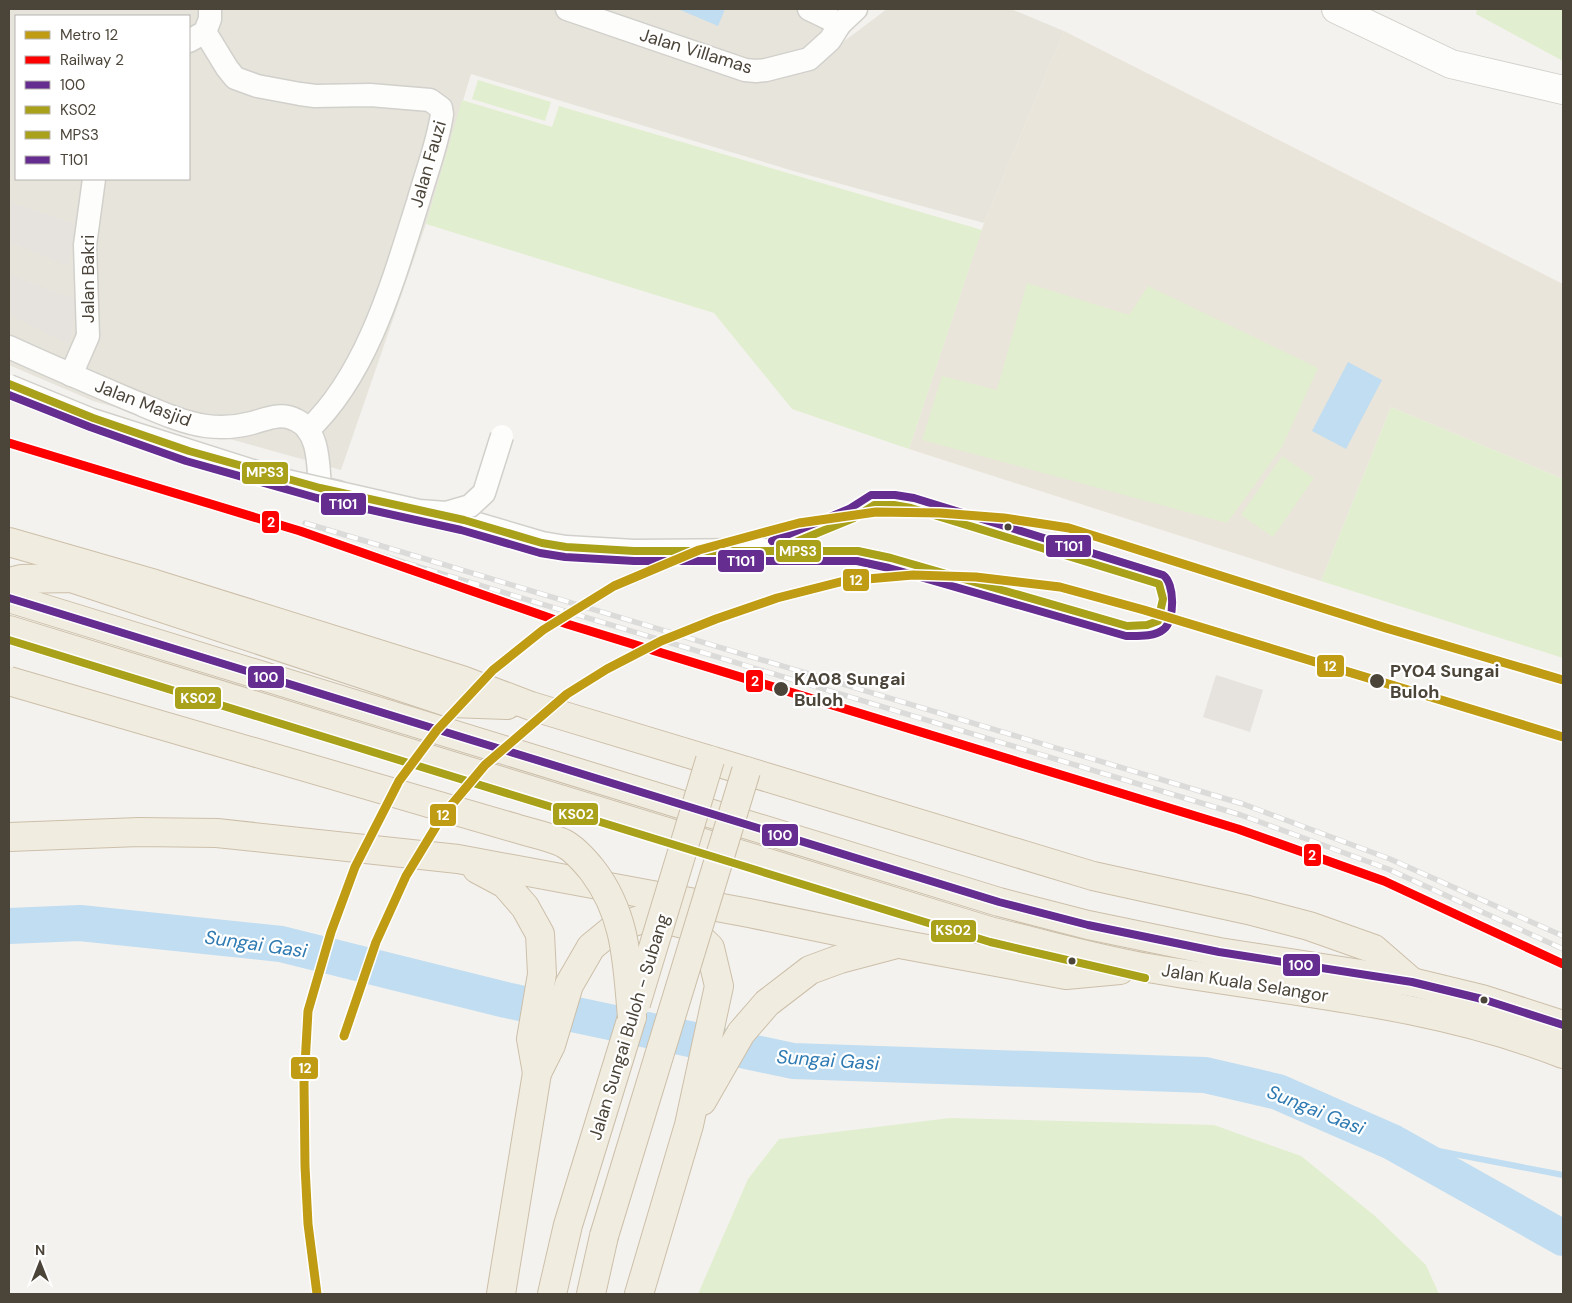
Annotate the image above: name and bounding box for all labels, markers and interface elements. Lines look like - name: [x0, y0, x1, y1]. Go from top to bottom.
- legend: [15, 15, 190, 180]
- street label: Jalan Villamas: [637, 22, 755, 80]
- text: Metro 12: [60, 25, 118, 45]
- text: Railway 2: [60, 50, 124, 70]
- text: 100: [60, 75, 85, 95]
- text: KS02: [60, 100, 96, 120]
- street label: Jalan Fauzi: [404, 118, 452, 210]
- text: MPS3: [60, 125, 99, 145]
- text: T101: [60, 150, 88, 170]
- street label: Jalan Bakri: [76, 235, 100, 323]
- street label: Jalan Masjid: [91, 374, 195, 432]
- line badge: MPS3: [241, 461, 289, 485]
- text: MPS3: [246, 463, 284, 481]
- line badge: T101: [320, 492, 367, 516]
- text: T101: [329, 495, 357, 513]
- line badge: 2: [261, 510, 280, 534]
- text: 2: [267, 513, 275, 531]
- unlabelled marker: [1003, 522, 1013, 532]
- line badge: T101: [1045, 534, 1092, 558]
- text: T101: [1055, 537, 1083, 555]
- line badge: MPS3: [775, 539, 822, 563]
- text: MPS3: [779, 542, 817, 560]
- line badge: T101: [717, 549, 765, 573]
- text: T101: [727, 552, 755, 570]
- line badge: 12: [842, 568, 870, 592]
- text: 12: [849, 571, 863, 589]
- line badge: 12: [1316, 654, 1345, 678]
- text: 12: [1323, 657, 1337, 675]
- place label: PY04 Sungai Buloh: [1390, 659, 1500, 704]
- line badge: 100: [247, 665, 285, 689]
- place label: KA08 Sungai Buloh: [794, 667, 905, 712]
- text: 100: [254, 668, 279, 686]
- line badge: 2: [745, 669, 764, 693]
- text: 2: [751, 672, 759, 690]
- marker: PY04 Sungai Buloh: [1368, 672, 1386, 690]
- marker: KA08 Sungai Buloh: [772, 680, 790, 698]
- line badge: KS02: [174, 686, 222, 710]
- text: KS02: [180, 689, 216, 707]
- line badge: KS02: [552, 802, 599, 826]
- line badge: 12: [429, 803, 457, 827]
- text: KS02: [558, 805, 594, 823]
- text: 12: [436, 806, 450, 824]
- line badge: 100: [761, 823, 799, 847]
- text: 100: [768, 826, 793, 844]
- line badge: 2: [1303, 843, 1322, 867]
- text: 2: [1308, 846, 1316, 864]
- street label: Jalan Sungai Buloh - Subang: [583, 911, 675, 1143]
- line badge: KS02: [930, 919, 977, 943]
- text: KS02: [935, 921, 971, 939]
- water label: Sungai Gasi: [203, 924, 309, 964]
- line badge: 100: [1282, 953, 1321, 977]
- unlabelled marker: [1067, 956, 1077, 966]
- text: 100: [1289, 956, 1314, 974]
- street label: Jalan Kuala Selangor: [1160, 958, 1330, 1008]
- unlabelled marker: [1479, 995, 1489, 1005]
- water label: Sungai Gasi: [776, 1044, 881, 1076]
- line badge: 12: [290, 1056, 319, 1080]
- text: 12: [298, 1059, 312, 1077]
- water label: Sungai Gasi: [1264, 1079, 1369, 1141]
- north arrow: [15, 1238, 65, 1288]
- text: N: [35, 1241, 45, 1259]

